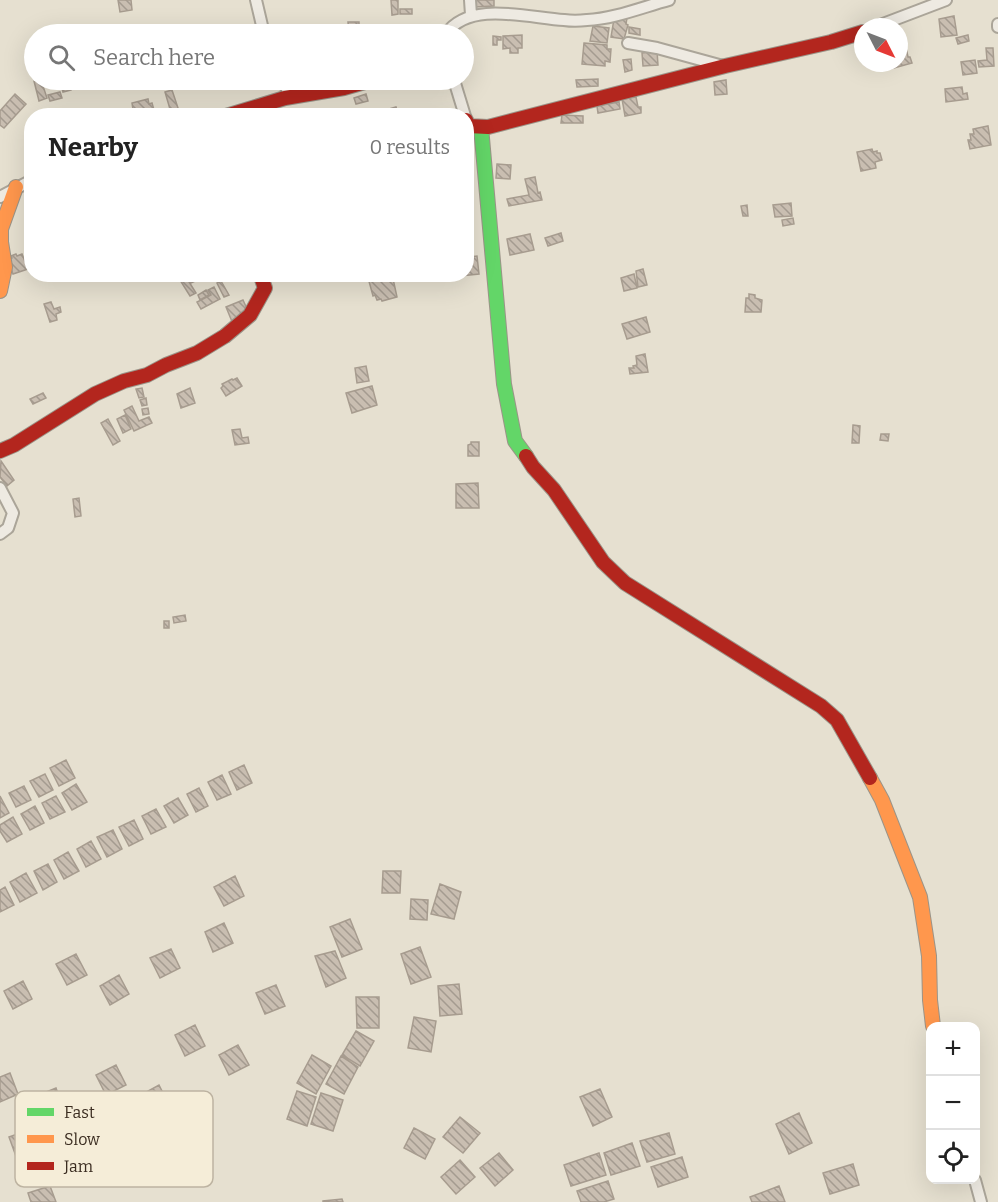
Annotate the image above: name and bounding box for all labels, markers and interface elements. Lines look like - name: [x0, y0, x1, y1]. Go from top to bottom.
- north arrow: [854, 18, 908, 72]
- search box: [24, 24, 474, 90]
- icon: search: [45, 41, 78, 74]
- text: Search here: [93, 44, 215, 71]
- text: Nearby: [48, 132, 138, 163]
- text: 0 results: [370, 135, 450, 159]
- map controls: [926, 1022, 980, 1184]
- button: +: [926, 1022, 980, 1076]
- button: −: [926, 1076, 980, 1130]
- legend: [15, 1091, 213, 1187]
- text: Fast: [64, 1103, 95, 1122]
- text: Slow: [64, 1130, 100, 1149]
- button: locate: [926, 1130, 980, 1184]
- text: Jam: [63, 1157, 93, 1176]

